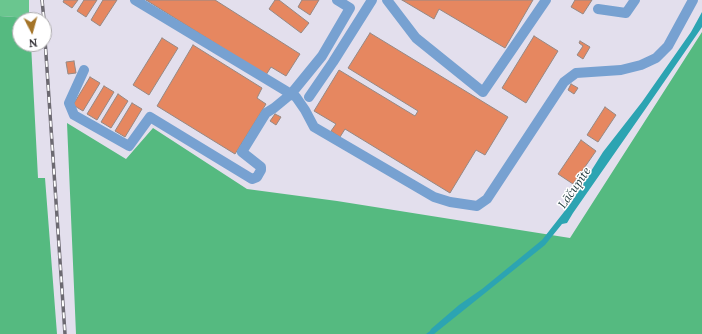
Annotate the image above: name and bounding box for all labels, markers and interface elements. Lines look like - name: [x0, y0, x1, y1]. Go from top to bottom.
- north arrow: [12, 12, 52, 52]
- text: N: [28, 36, 38, 50]
- water label: Lāčupīte: [556, 165, 594, 211]

